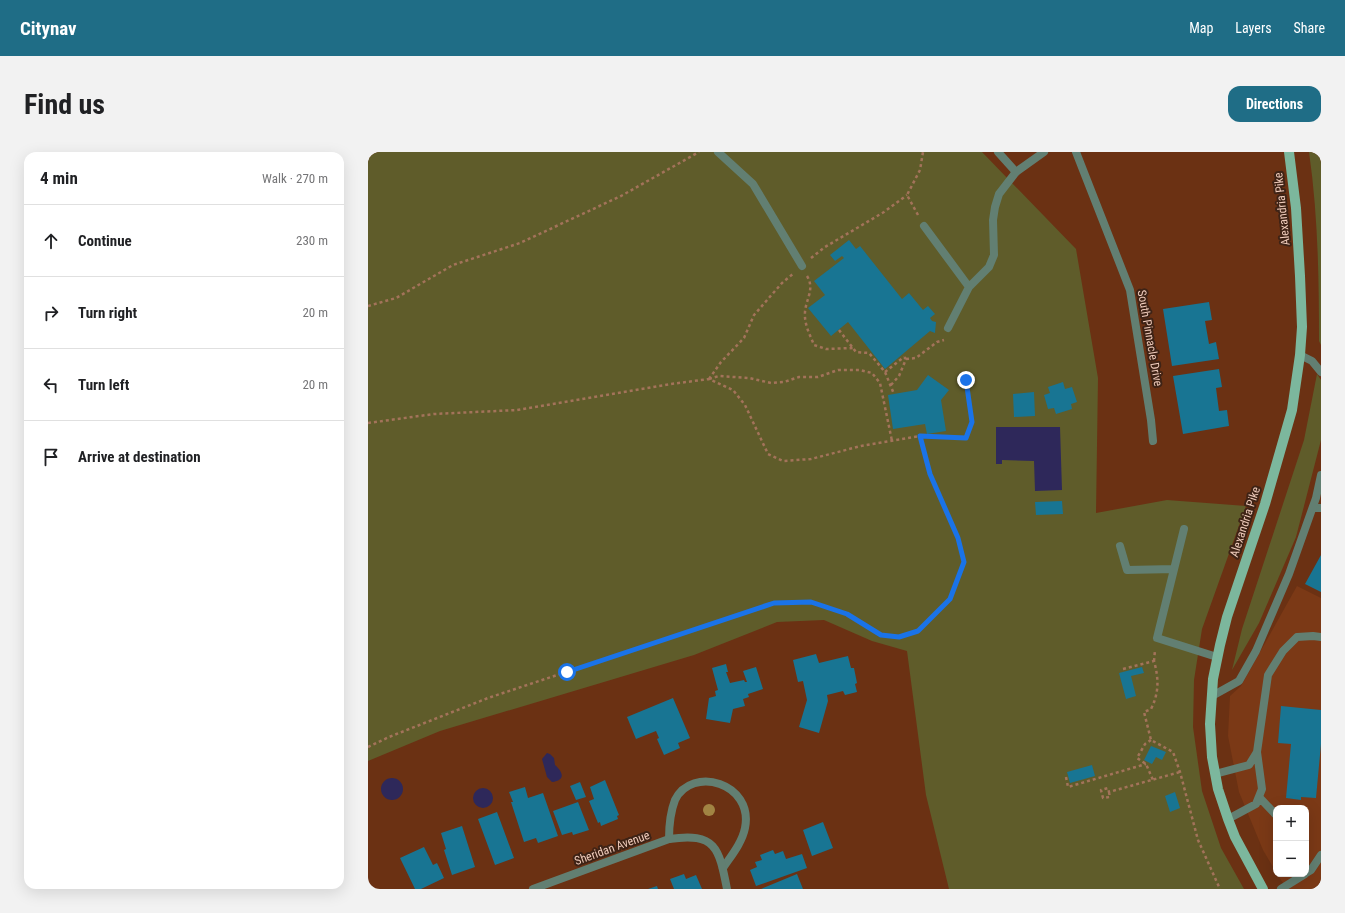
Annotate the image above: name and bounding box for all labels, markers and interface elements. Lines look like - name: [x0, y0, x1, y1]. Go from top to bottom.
- text: Citynav: [20, 17, 77, 40]
- text: Map: [1189, 20, 1213, 36]
- text: Layers: [1235, 20, 1272, 36]
- text: Share: [1294, 20, 1325, 36]
- button: Directions: [1228, 86, 1321, 122]
- text: Find us: [24, 88, 105, 121]
- text: 4 min: [40, 168, 78, 188]
- text: Walk · 270 m: [262, 171, 328, 186]
- street label: Alexandria Pike: [1271, 171, 1293, 246]
- icon: ahead: [40, 230, 62, 252]
- text: Continue: [78, 232, 132, 250]
- text: 230 m: [296, 233, 328, 248]
- street label: South Pinnacle Drive: [1135, 289, 1165, 388]
- icon: right: [40, 302, 62, 324]
- text: Turn right: [78, 304, 137, 322]
- text: 20 m: [302, 305, 328, 320]
- route end: [957, 371, 975, 389]
- icon: left: [40, 374, 62, 396]
- text: Turn left: [78, 376, 129, 394]
- text: 20 m: [302, 377, 328, 392]
- icon: arrive: [40, 446, 62, 468]
- text: Arrive at destination: [78, 448, 201, 466]
- street label: Alexandria Pike: [1227, 485, 1263, 559]
- route start: [558, 663, 576, 681]
- map controls: [1273, 805, 1309, 877]
- button: +: [1273, 805, 1309, 841]
- street label: Sheridan Avenue: [573, 828, 652, 868]
- button: −: [1273, 841, 1309, 877]

